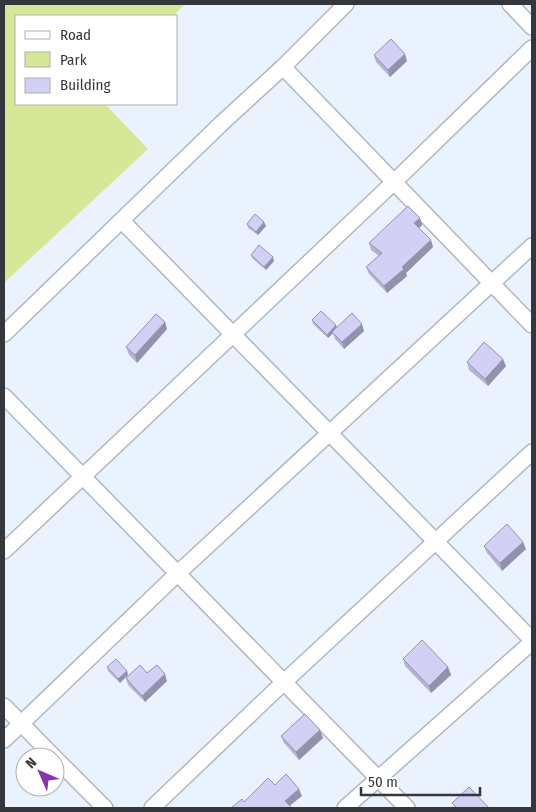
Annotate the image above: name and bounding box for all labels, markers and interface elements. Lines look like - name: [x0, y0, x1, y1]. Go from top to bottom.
- legend: [15, 15, 178, 105]
- text: Road: [60, 26, 91, 44]
- text: Park: [60, 51, 87, 69]
- text: Building: [60, 76, 111, 94]
- north arrow: [15, 747, 65, 797]
- text: N: [22, 754, 40, 772]
- scale bar: [361, 764, 480, 796]
- text: 50 m: [368, 773, 398, 791]

